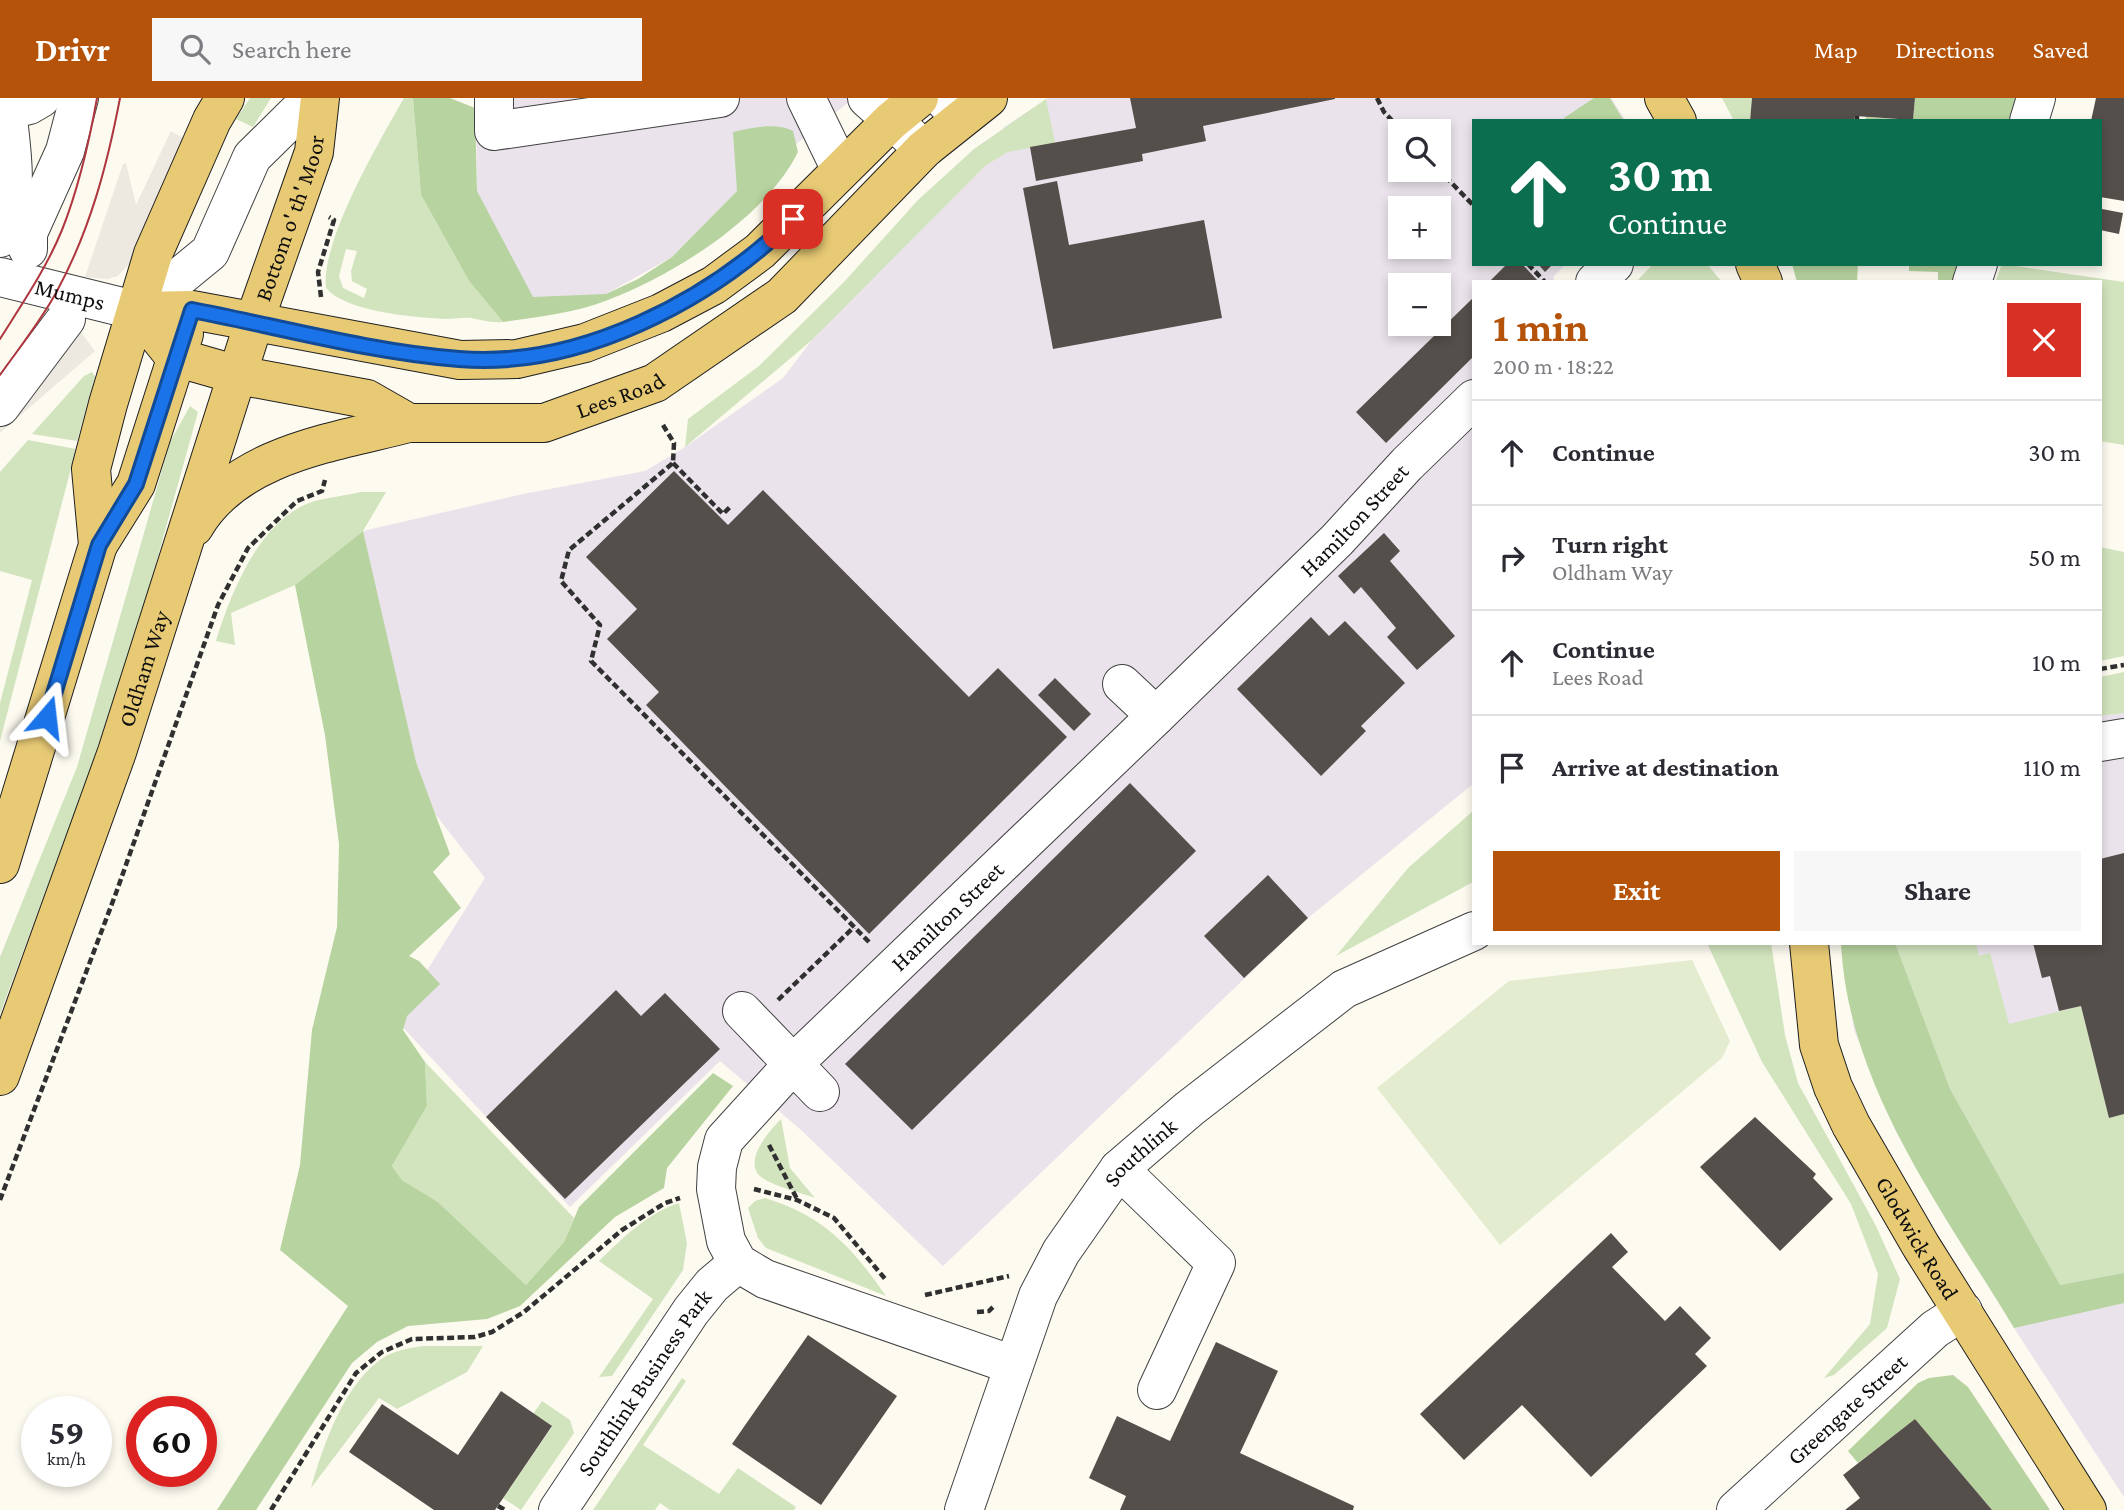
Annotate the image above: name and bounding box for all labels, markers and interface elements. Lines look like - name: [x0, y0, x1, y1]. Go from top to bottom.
- search box: [152, 18, 642, 81]
- icon: search: [176, 30, 214, 68]
- text: Drivr: [35, 31, 110, 68]
- text: Search here: [232, 35, 351, 64]
- text: Map: [1814, 36, 1858, 63]
- text: Directions: [1896, 36, 1995, 63]
- text: Saved: [2033, 36, 2089, 63]
- map controls: [1388, 119, 1451, 336]
- button: search: [1388, 119, 1451, 182]
- street label: Bottom o' th' Moor: [249, 134, 329, 304]
- icon: ahead: [1493, 147, 1584, 238]
- text: 30 m: [1608, 147, 1713, 202]
- pin: [763, 189, 823, 249]
- button: +: [1388, 196, 1451, 259]
- icon: arrive: [774, 200, 812, 238]
- text: Continue: [1608, 205, 1727, 241]
- street label: Mumps: [32, 273, 107, 315]
- button: −: [1388, 273, 1451, 336]
- text: 1 min: [1493, 303, 1589, 350]
- button: close: [2007, 303, 2081, 377]
- text: 200 m · 18:22: [1493, 353, 1614, 379]
- street label: Lees Road: [573, 367, 670, 423]
- icon: ahead: [1493, 434, 1531, 472]
- text: Continue: [1552, 438, 1655, 467]
- text: 30 m: [2028, 438, 2081, 467]
- street label: Hamilton Street: [1294, 458, 1414, 582]
- text: Turn right: [1552, 530, 1668, 559]
- icon: right: [1493, 539, 1531, 577]
- text: 50 m: [2028, 543, 2081, 572]
- text: Oldham Way: [1552, 559, 1673, 585]
- street label: Oldham Way: [113, 607, 174, 730]
- text: Continue: [1552, 635, 1655, 664]
- icon: ahead: [1493, 644, 1531, 682]
- text: 10 m: [2032, 648, 2081, 677]
- text: Lees Road: [1552, 664, 1644, 690]
- position arrow: [10, 680, 84, 754]
- icon: arrive: [1493, 749, 1531, 787]
- text: Arrive at destination: [1552, 753, 1779, 782]
- text: 110 m: [2023, 753, 2081, 782]
- button: Exit: [1493, 851, 1780, 931]
- button: Share: [1794, 851, 2081, 931]
- street label: Hamilton Street: [886, 856, 1009, 976]
- street label: Southlink: [1098, 1113, 1182, 1191]
- street label: Glodwick Road: [1871, 1172, 1964, 1304]
- street label: Southlink Business Park: [572, 1284, 717, 1481]
- street label: Greengate Street: [1782, 1348, 1912, 1470]
- speed limit sign: 60: [126, 1396, 217, 1487]
- text: 59: [49, 1413, 84, 1452]
- text: km/h: [47, 1449, 86, 1469]

